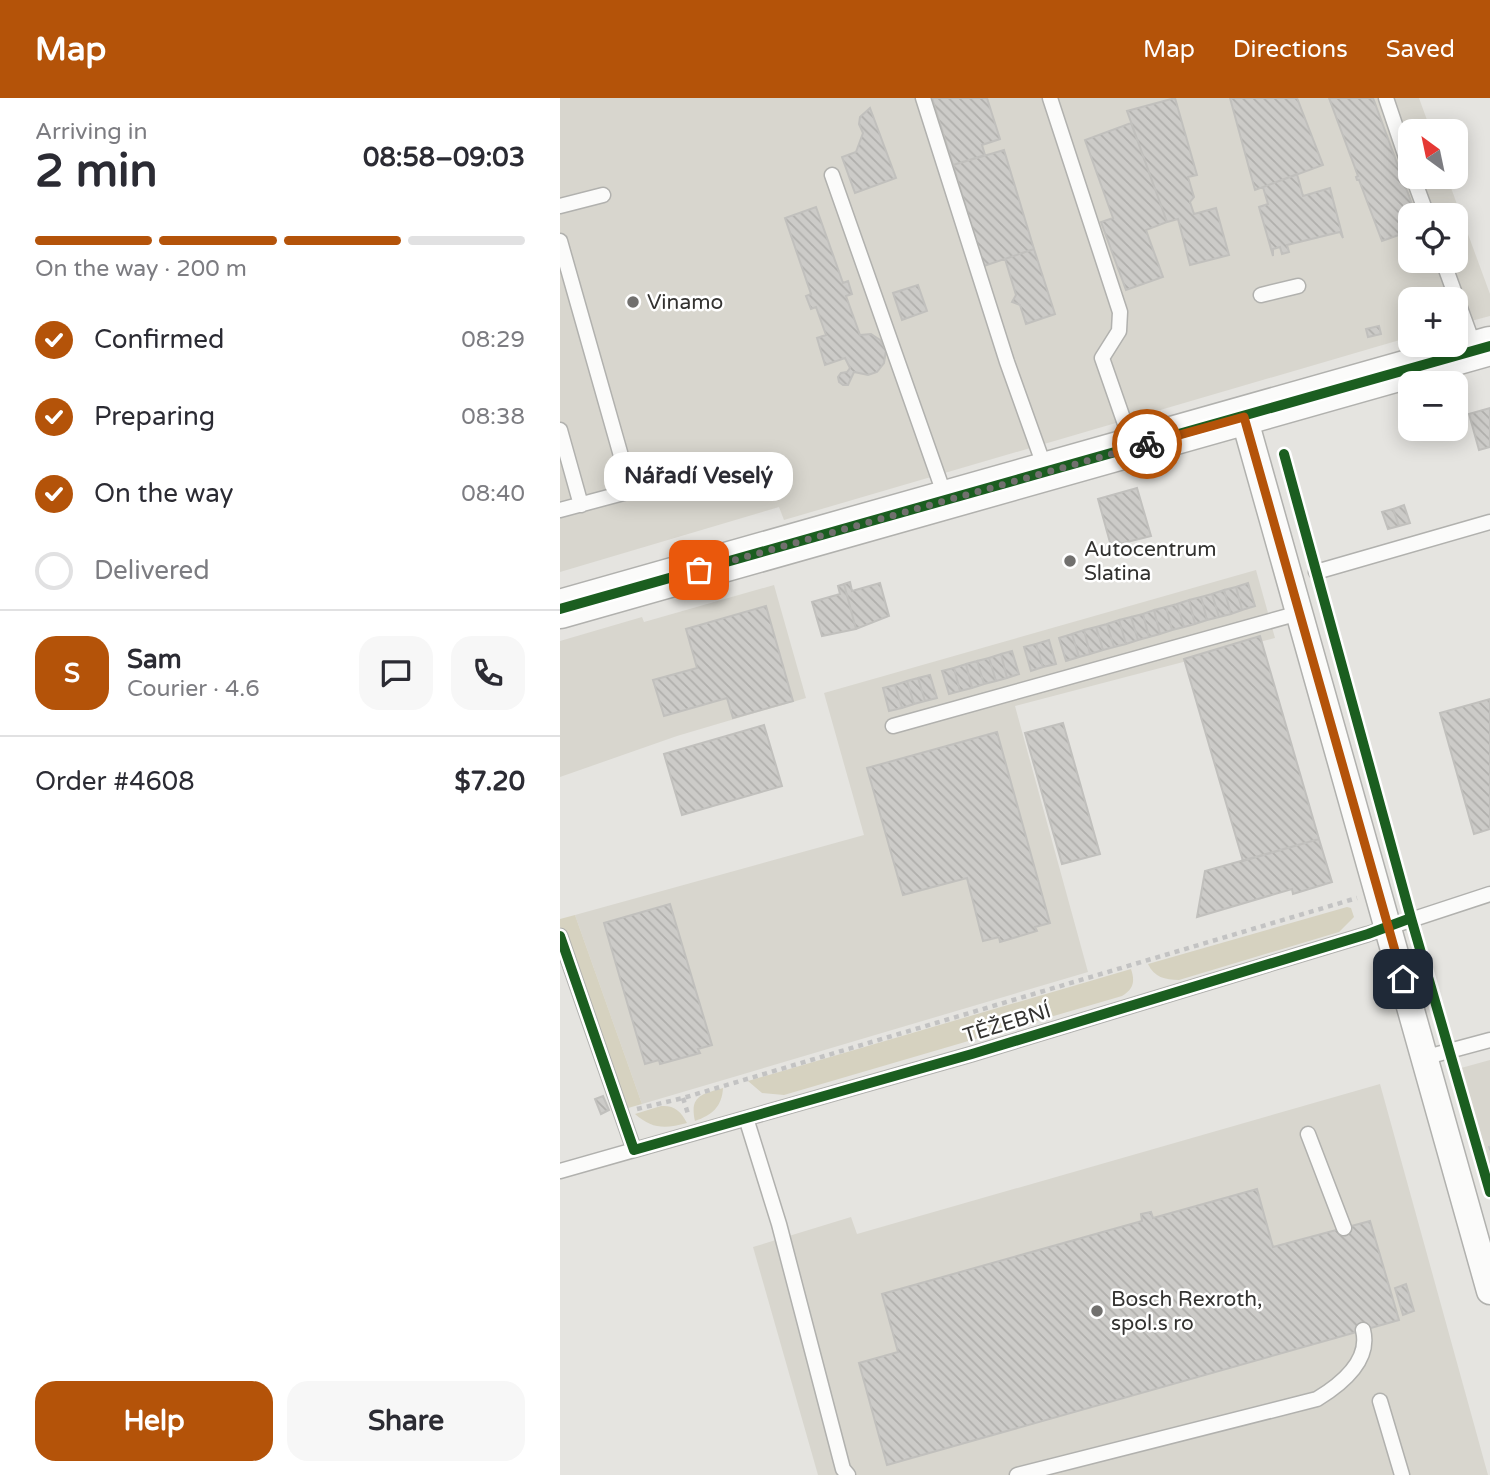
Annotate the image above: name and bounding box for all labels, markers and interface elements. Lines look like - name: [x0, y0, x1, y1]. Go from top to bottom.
- text: Map: [35, 30, 106, 69]
- text: Map: [1143, 35, 1195, 64]
- text: Directions: [1233, 35, 1348, 64]
- text: Saved: [1386, 35, 1455, 64]
- text: Arriving in: [35, 118, 148, 146]
- north arrow: [1398, 119, 1468, 189]
- map controls: [1398, 119, 1468, 441]
- text: 08:58–09:03: [363, 142, 525, 173]
- text: 2 min: [35, 144, 158, 199]
- button: locate: [1398, 203, 1468, 273]
- text: On the way · 200 m: [35, 255, 247, 283]
- button: +: [1398, 287, 1468, 357]
- place label: Vinamo: [647, 290, 723, 315]
- marker: Vinamo: [625, 294, 641, 310]
- icon: check: [35, 321, 73, 359]
- text: Confirmed: [94, 324, 224, 355]
- text: 08:29: [461, 326, 525, 354]
- button: −: [1398, 371, 1468, 441]
- icon: check: [35, 398, 73, 436]
- text: Preparing: [94, 401, 215, 432]
- text: 08:38: [461, 403, 525, 431]
- courier: [1112, 409, 1182, 479]
- icon: bike: [1128, 425, 1166, 463]
- callout: Nářadí Veselý: [604, 451, 794, 500]
- text: Nářadí Veselý: [624, 462, 773, 490]
- icon: check: [35, 475, 73, 513]
- text: On the way: [94, 478, 234, 509]
- text: 08:40: [461, 480, 525, 508]
- place label: Autocentrum Slatina: [1084, 537, 1216, 586]
- pin: [669, 540, 729, 600]
- icon: bag: [680, 551, 718, 589]
- marker: Autocentrum Slatina: [1062, 553, 1078, 569]
- text: Delivered: [94, 555, 210, 586]
- button: chat: [359, 636, 433, 710]
- button: phone: [451, 636, 525, 710]
- text: Sam: [127, 644, 182, 675]
- text: S: [64, 658, 80, 689]
- text: Courier · 4.6: [127, 675, 260, 703]
- text: Order #4608: [35, 766, 195, 797]
- text: $7.20: [455, 766, 525, 797]
- pin: [1373, 949, 1433, 1009]
- icon: home: [1384, 960, 1422, 998]
- street label: TĚŽEBNÍ: [960, 998, 1054, 1049]
- place label: Bosch Rexroth, spol.s ro: [1111, 1287, 1263, 1336]
- marker: Bosch Rexroth, spol.s ro: [1089, 1303, 1105, 1319]
- button: Help: [35, 1381, 273, 1461]
- button: Share: [287, 1381, 525, 1461]

